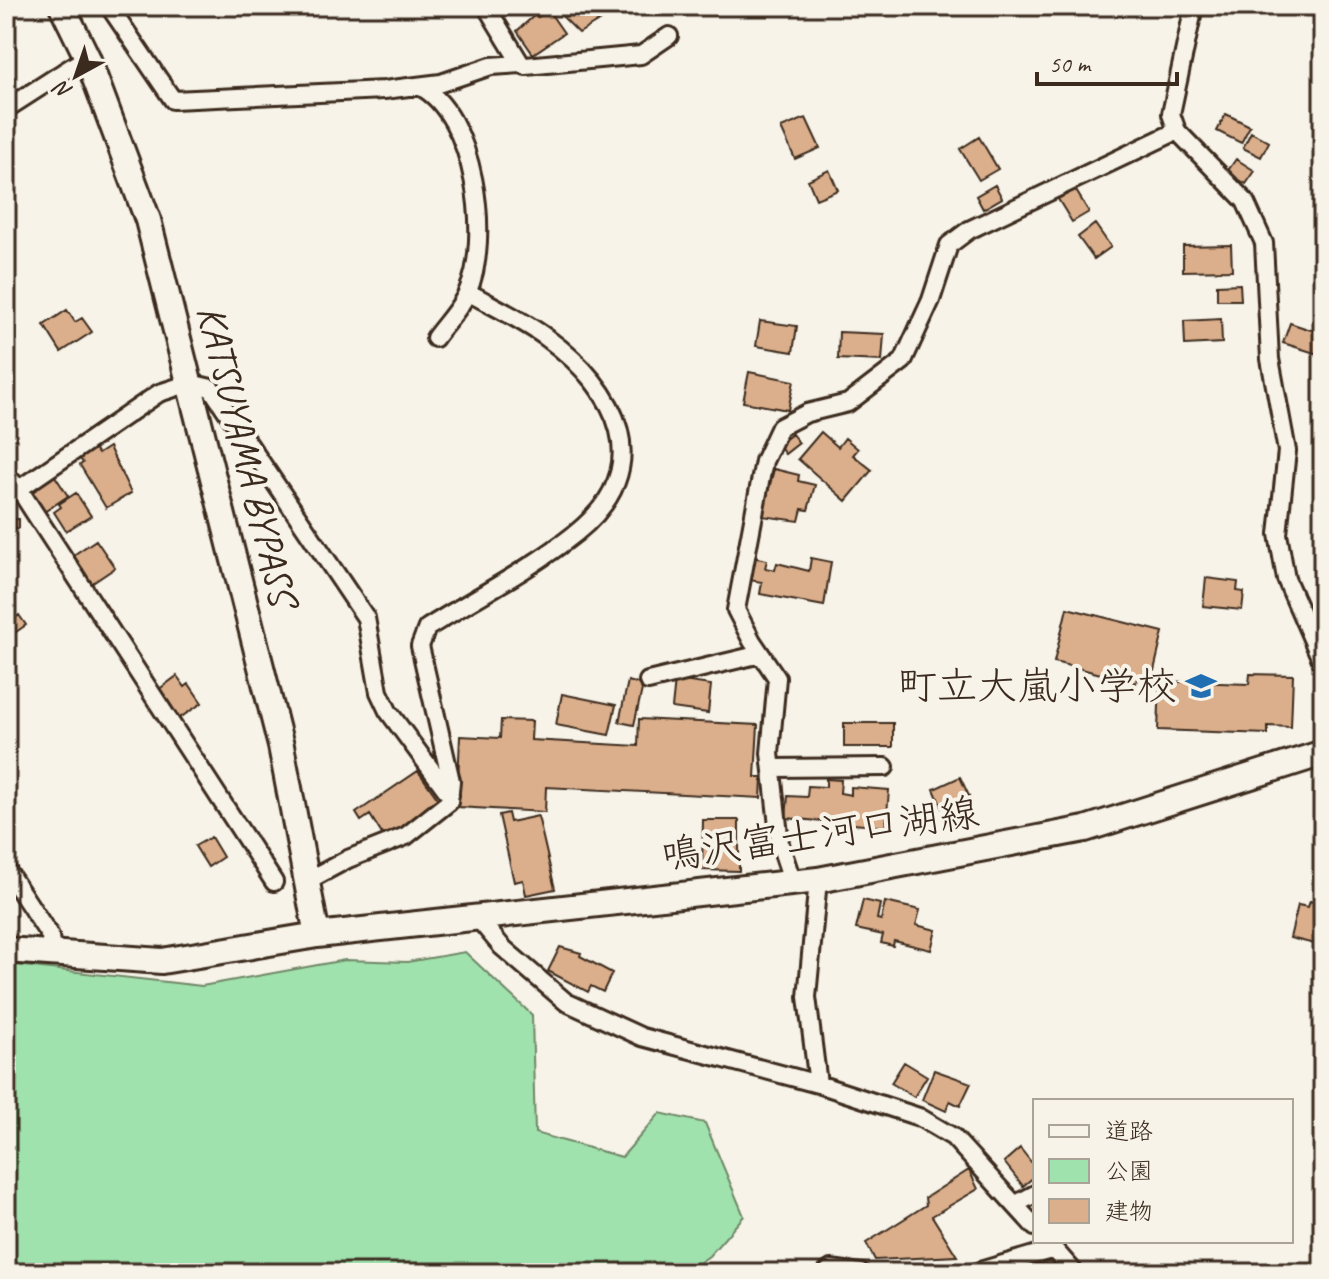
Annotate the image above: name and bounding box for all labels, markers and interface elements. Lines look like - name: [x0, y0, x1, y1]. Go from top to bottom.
- north arrow: [36, 36, 116, 116]
- scale bar: [1037, 36, 1177, 86]
- text: 50 m: [1049, 49, 1092, 79]
- text: N: [47, 73, 78, 106]
- street label: KATSUYAMA BYPASS: [186, 300, 310, 617]
- place label: 町立大嵐小学校: [897, 661, 1177, 711]
- school or university icon: 町立大嵐小学校: [1184, 669, 1218, 703]
- street label: 鳴沢富士河口湖線: [658, 787, 982, 881]
- legend: [1033, 1099, 1293, 1243]
- text: 道路: [1105, 1116, 1153, 1146]
- text: 公園: [1105, 1156, 1153, 1186]
- text: 建物: [1105, 1196, 1153, 1226]

